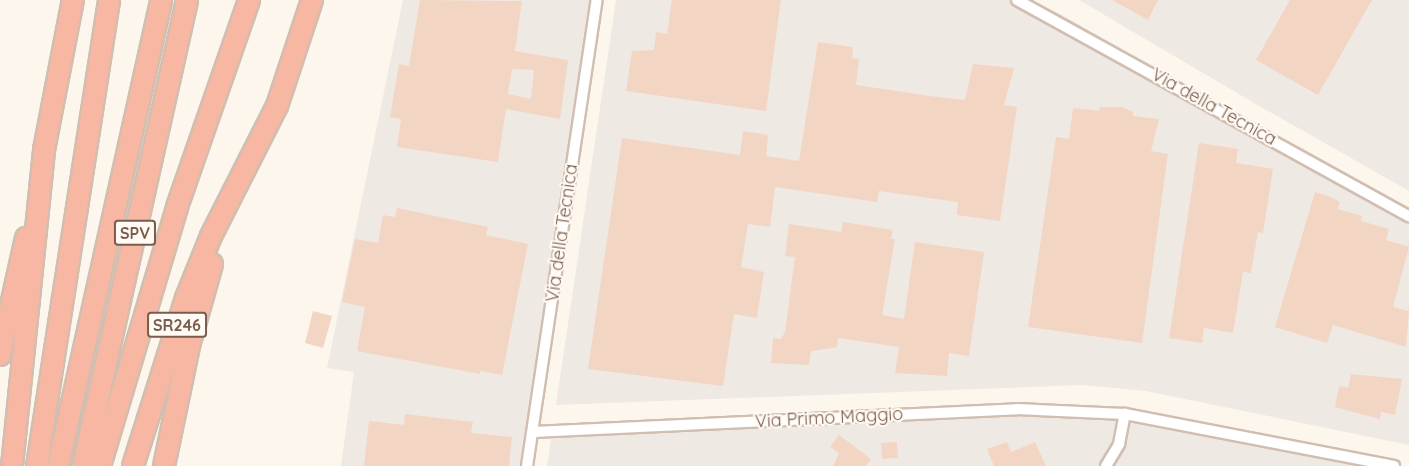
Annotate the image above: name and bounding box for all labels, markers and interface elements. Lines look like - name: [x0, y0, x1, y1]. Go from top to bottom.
- street label: Via della Tecnica: [1148, 64, 1280, 150]
- street label: Via della Tecnica: [542, 162, 582, 304]
- road number: SPV: [112, 220, 158, 246]
- road number: SR246: [147, 312, 207, 338]
- street label: Via Primo Maggio: [754, 403, 904, 433]

